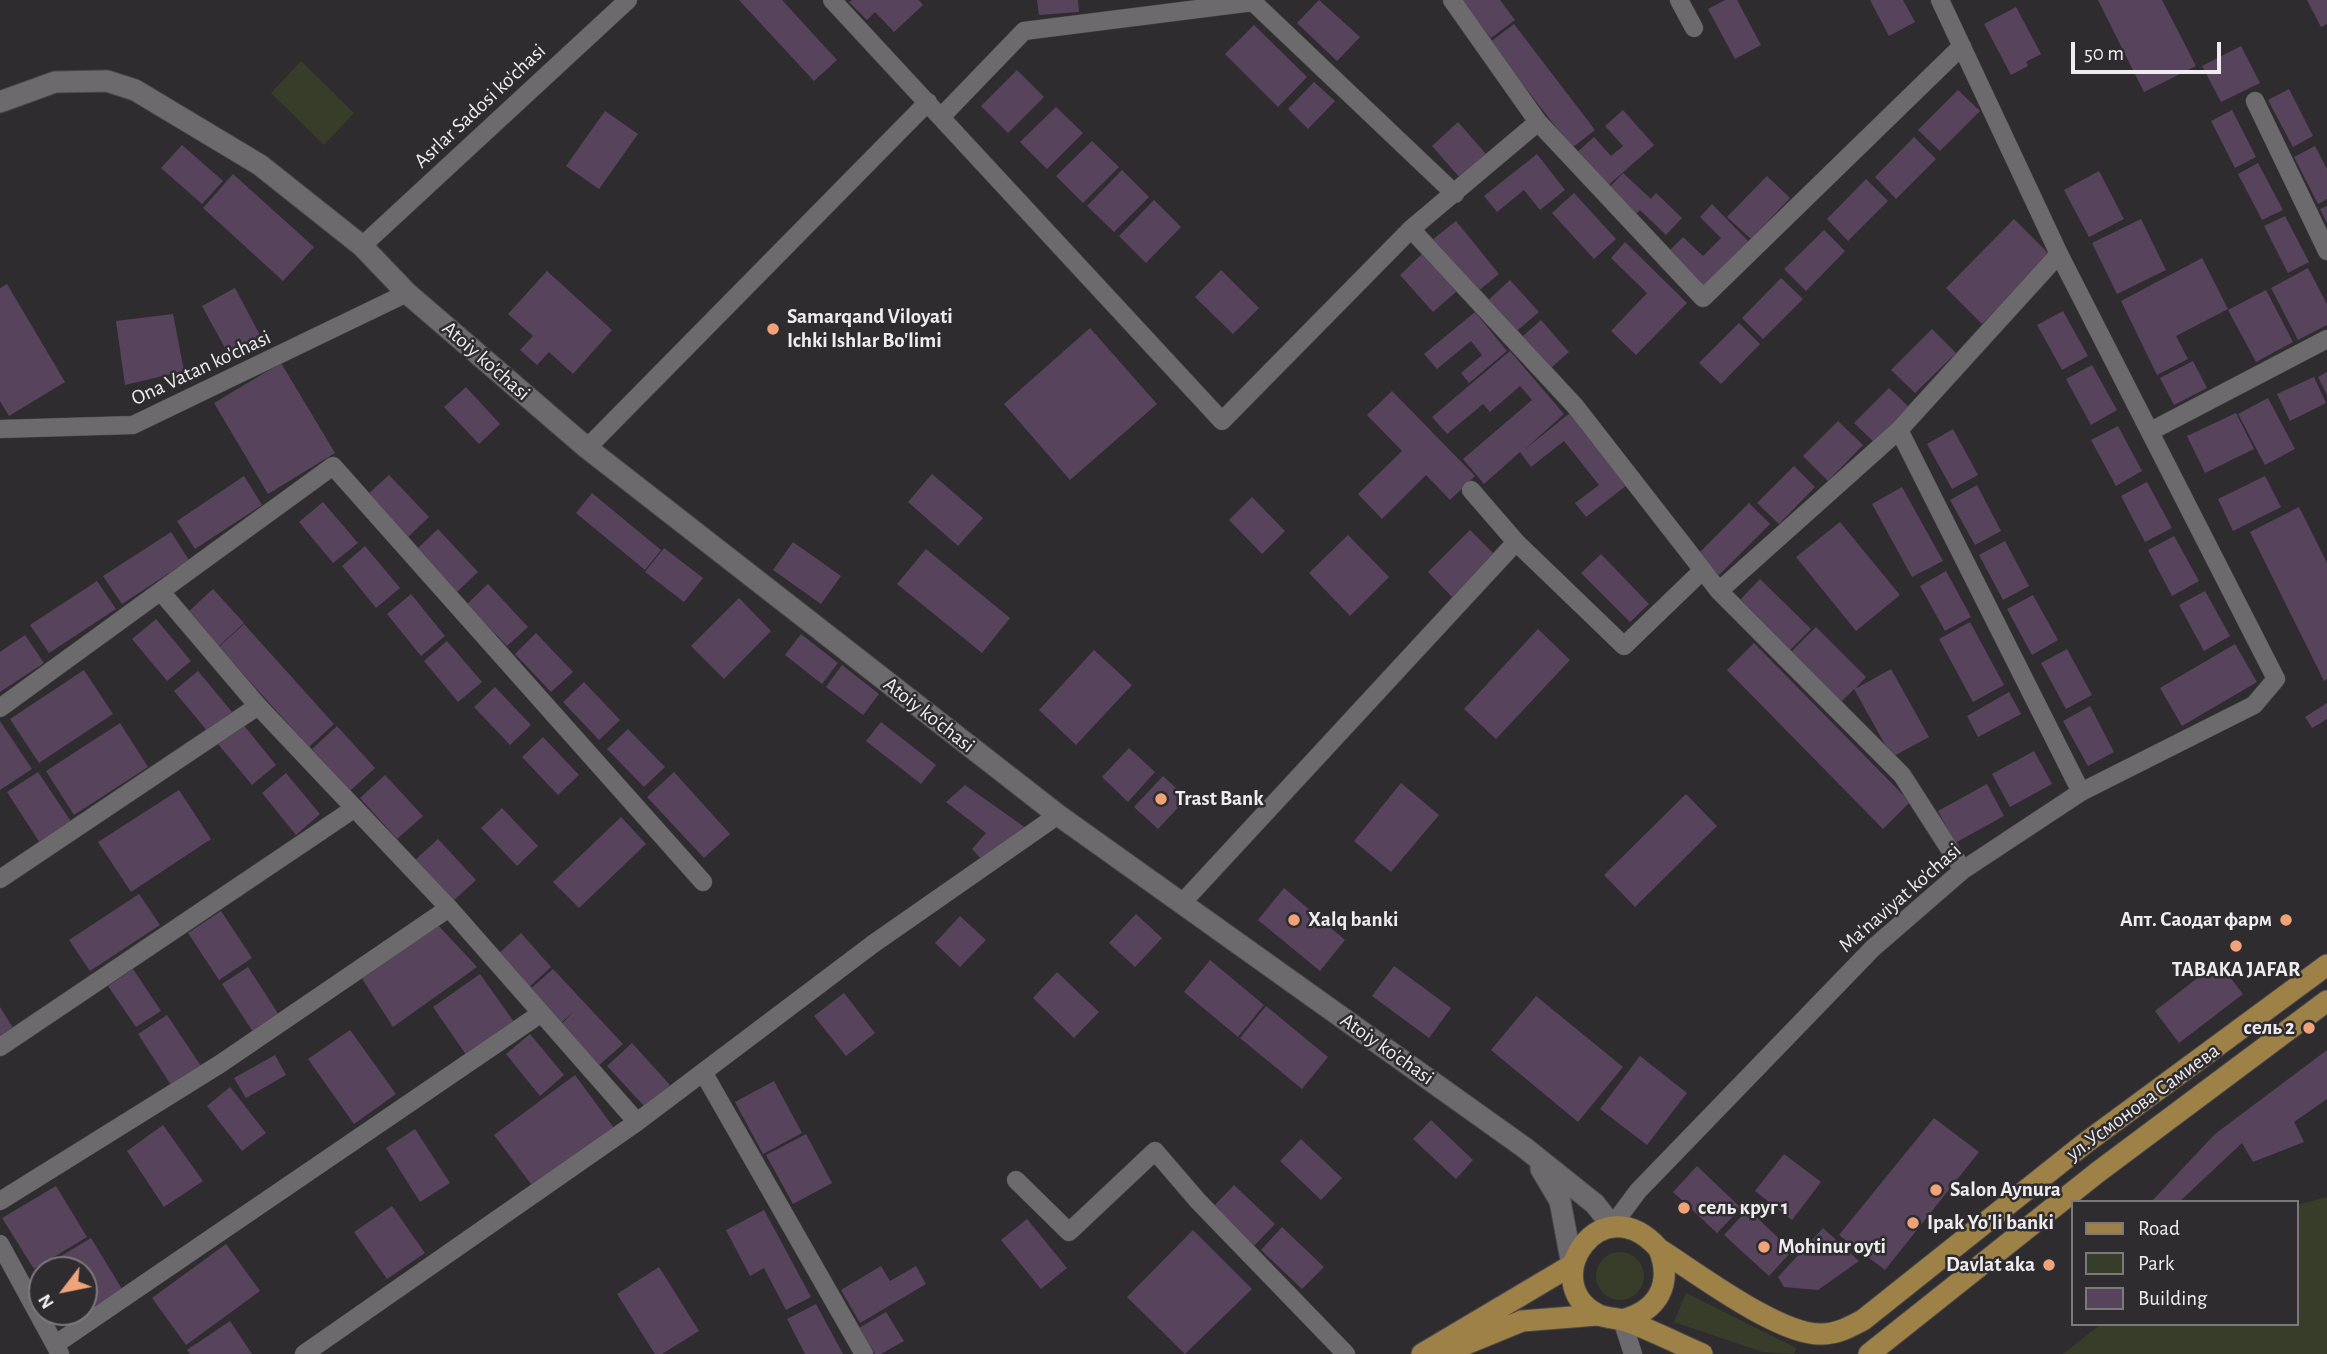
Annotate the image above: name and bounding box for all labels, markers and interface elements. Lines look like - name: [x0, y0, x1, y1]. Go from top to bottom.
- scale bar: [2075, 28, 2226, 72]
- street label: Asrlar Sadosi ko'chasi: [409, 38, 551, 174]
- text: 50 m: [2084, 43, 2124, 64]
- place label: Samarqand Viloyati Ichki Ishlar Bo'limi: [787, 304, 953, 354]
- street label: Atoiy ko'chasi: [437, 316, 535, 406]
- marker: Samarqand Viloyati Ichki Ishlar Bo'limi: [765, 321, 781, 337]
- street label: Ona Vatan ko'chasi: [127, 325, 275, 411]
- street label: Atoiy ko'chasi: [878, 672, 980, 758]
- place label: Trast Bank: [1175, 786, 1264, 812]
- marker: Trast Bank: [1153, 791, 1169, 807]
- street label: Ma'naviyat ko'chasi: [1834, 838, 1966, 958]
- place label: Xalq banki: [1308, 907, 1399, 933]
- place label: Апт. Саодат фарм: [2120, 907, 2272, 933]
- marker: Xalq banki: [1286, 912, 1302, 928]
- marker: Апт. Саодат фарм: [2278, 912, 2294, 928]
- marker: TABAKA JAFAR: [2228, 938, 2244, 954]
- place label: TABAKA JAFAR: [2172, 957, 2300, 983]
- street label: Atoiy ko'chasi: [1335, 1008, 1439, 1090]
- place label: сель 2: [2244, 1015, 2295, 1041]
- marker: сель 2: [2301, 1020, 2317, 1036]
- street label: ул.Усмонова Самиева: [2061, 1038, 2225, 1166]
- place label: Salon Aynura: [1950, 1177, 2061, 1203]
- marker: Salon Aynura: [1928, 1182, 1944, 1198]
- place label: сель круг 1: [1698, 1195, 1789, 1221]
- marker: сель круг 1: [1676, 1200, 1692, 1216]
- legend: [2072, 1200, 2299, 1326]
- place label: Ipak Yo'li banki: [1927, 1210, 2054, 1236]
- marker: Ipak Yo'li banki: [1905, 1215, 1921, 1231]
- text: Road: [2138, 1218, 2180, 1239]
- place label: Mohinur oyti: [1778, 1234, 1886, 1260]
- marker: Mohinur oyti: [1756, 1239, 1772, 1255]
- place label: Davlat aka: [1946, 1252, 2035, 1278]
- text: Park: [2138, 1253, 2174, 1274]
- north arrow: [28, 1256, 98, 1326]
- marker: Davlat aka: [2041, 1257, 2057, 1273]
- text: Building: [2138, 1288, 2207, 1309]
- text: N: [35, 1291, 58, 1312]

